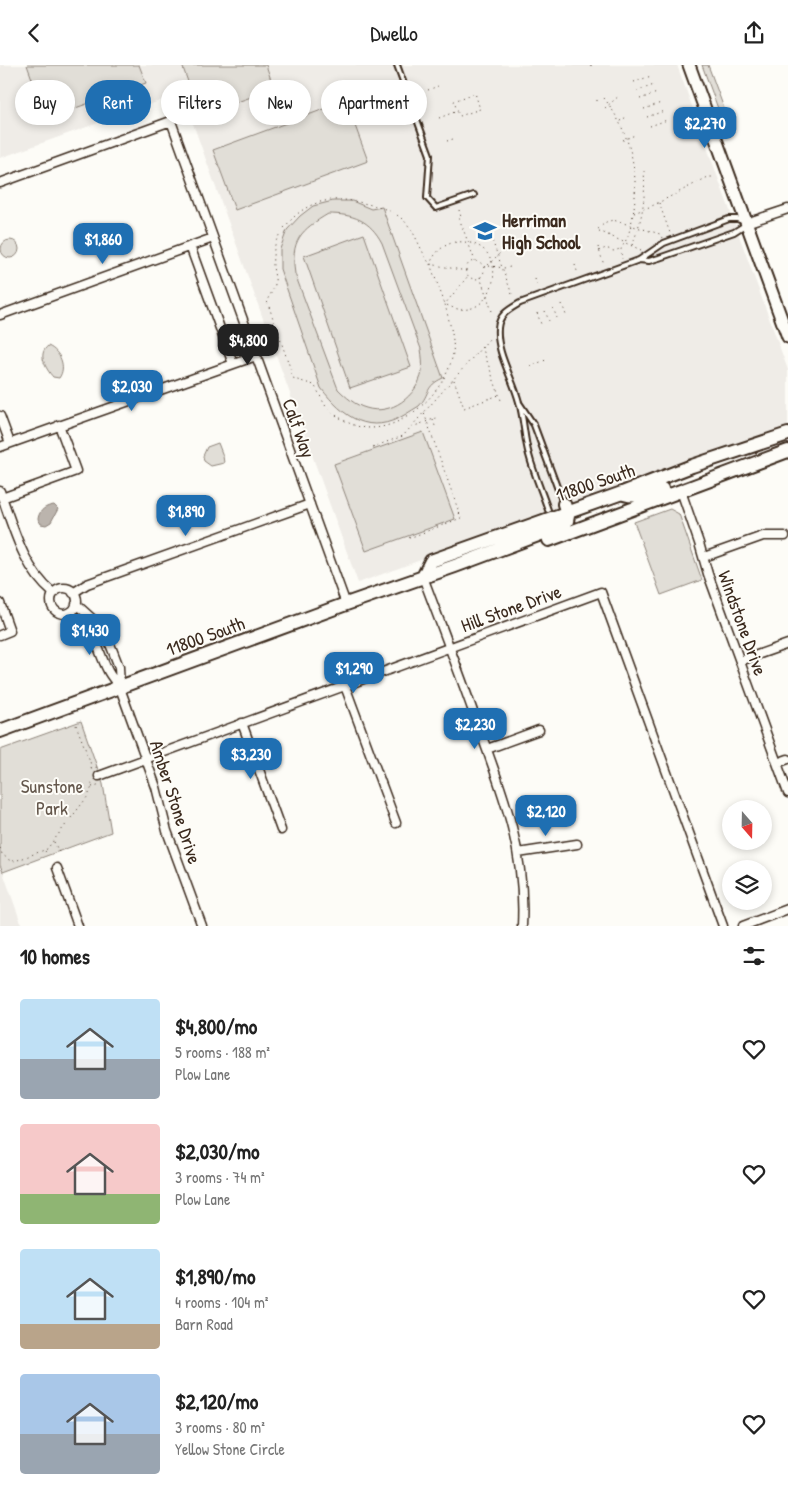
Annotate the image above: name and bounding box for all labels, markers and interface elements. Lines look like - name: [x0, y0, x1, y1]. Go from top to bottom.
- text: Dwello: [370, 18, 418, 48]
- icon: back: [20, 19, 48, 47]
- icon: share: [740, 19, 768, 47]
- chip: Buy: [15, 80, 75, 125]
- chip: Rent: [85, 80, 151, 125]
- chip: Filters: [161, 80, 239, 125]
- chip: New: [249, 80, 311, 125]
- chip: Apartment: [321, 80, 427, 125]
- pin: $2,270: [664, 107, 746, 149]
- text: $2,270: [684, 112, 726, 134]
- place label: Herriman High School: [502, 207, 581, 256]
- school or university icon: Herriman High School: [472, 218, 498, 244]
- pin: $1,860: [62, 223, 144, 265]
- text: $1,860: [84, 228, 122, 250]
- pin: $4,800: [207, 323, 289, 366]
- text: $4,800: [229, 329, 267, 351]
- pin: $2,030: [91, 369, 173, 412]
- text: $2,030: [112, 375, 152, 397]
- street label: Calf Way: [276, 395, 322, 461]
- street label: 11800 South: [552, 456, 638, 508]
- pin: $1,890: [145, 495, 227, 537]
- text: $1,890: [167, 500, 205, 522]
- street label: Windstone Drive: [712, 567, 774, 679]
- street label: Hill Stone Drive: [457, 578, 565, 638]
- street label: 11800 South: [162, 610, 248, 662]
- pin: $1,430: [49, 613, 131, 656]
- text: $1,430: [71, 619, 109, 641]
- pin: $1,290: [313, 651, 395, 694]
- text: $1,290: [335, 657, 373, 679]
- pin: $2,230: [434, 707, 516, 750]
- text: $2,230: [455, 713, 495, 735]
- street label: Amber Stone Drive: [144, 737, 208, 868]
- pin: $3,230: [210, 737, 292, 780]
- text: $3,230: [231, 743, 271, 765]
- park label: Sunstone Park: [21, 773, 84, 821]
- pin: $2,120: [505, 795, 587, 837]
- text: $2,120: [526, 800, 566, 822]
- north arrow: [722, 800, 772, 850]
- map controls: [722, 800, 772, 910]
- button: layers: [722, 860, 772, 910]
- text: 10 homes: [20, 942, 90, 971]
- icon: filters: [740, 942, 768, 970]
- text: $4,800/mo: [175, 1012, 257, 1041]
- icon: home: [60, 1019, 120, 1079]
- icon: heart: [740, 1035, 768, 1063]
- text: 5 rooms · 188 m²: [175, 1041, 270, 1063]
- text: Plow Lane: [175, 1063, 230, 1085]
- text: $2,030/mo: [175, 1137, 260, 1166]
- icon: home: [60, 1144, 120, 1204]
- icon: heart: [740, 1160, 768, 1188]
- text: 3 rooms · 74 m²: [175, 1166, 265, 1188]
- text: Plow Lane: [175, 1188, 230, 1210]
- text: $1,890/mo: [175, 1262, 255, 1291]
- icon: home: [60, 1269, 120, 1329]
- icon: heart: [740, 1285, 768, 1313]
- text: 4 rooms · 104 m²: [175, 1291, 269, 1313]
- text: Barn Road: [175, 1313, 233, 1335]
- text: $2,120/mo: [175, 1387, 258, 1416]
- icon: home: [60, 1394, 120, 1454]
- icon: heart: [740, 1410, 768, 1438]
- text: 3 rooms · 80 m²: [175, 1416, 265, 1438]
- text: Yellow Stone Circle: [175, 1438, 285, 1460]

